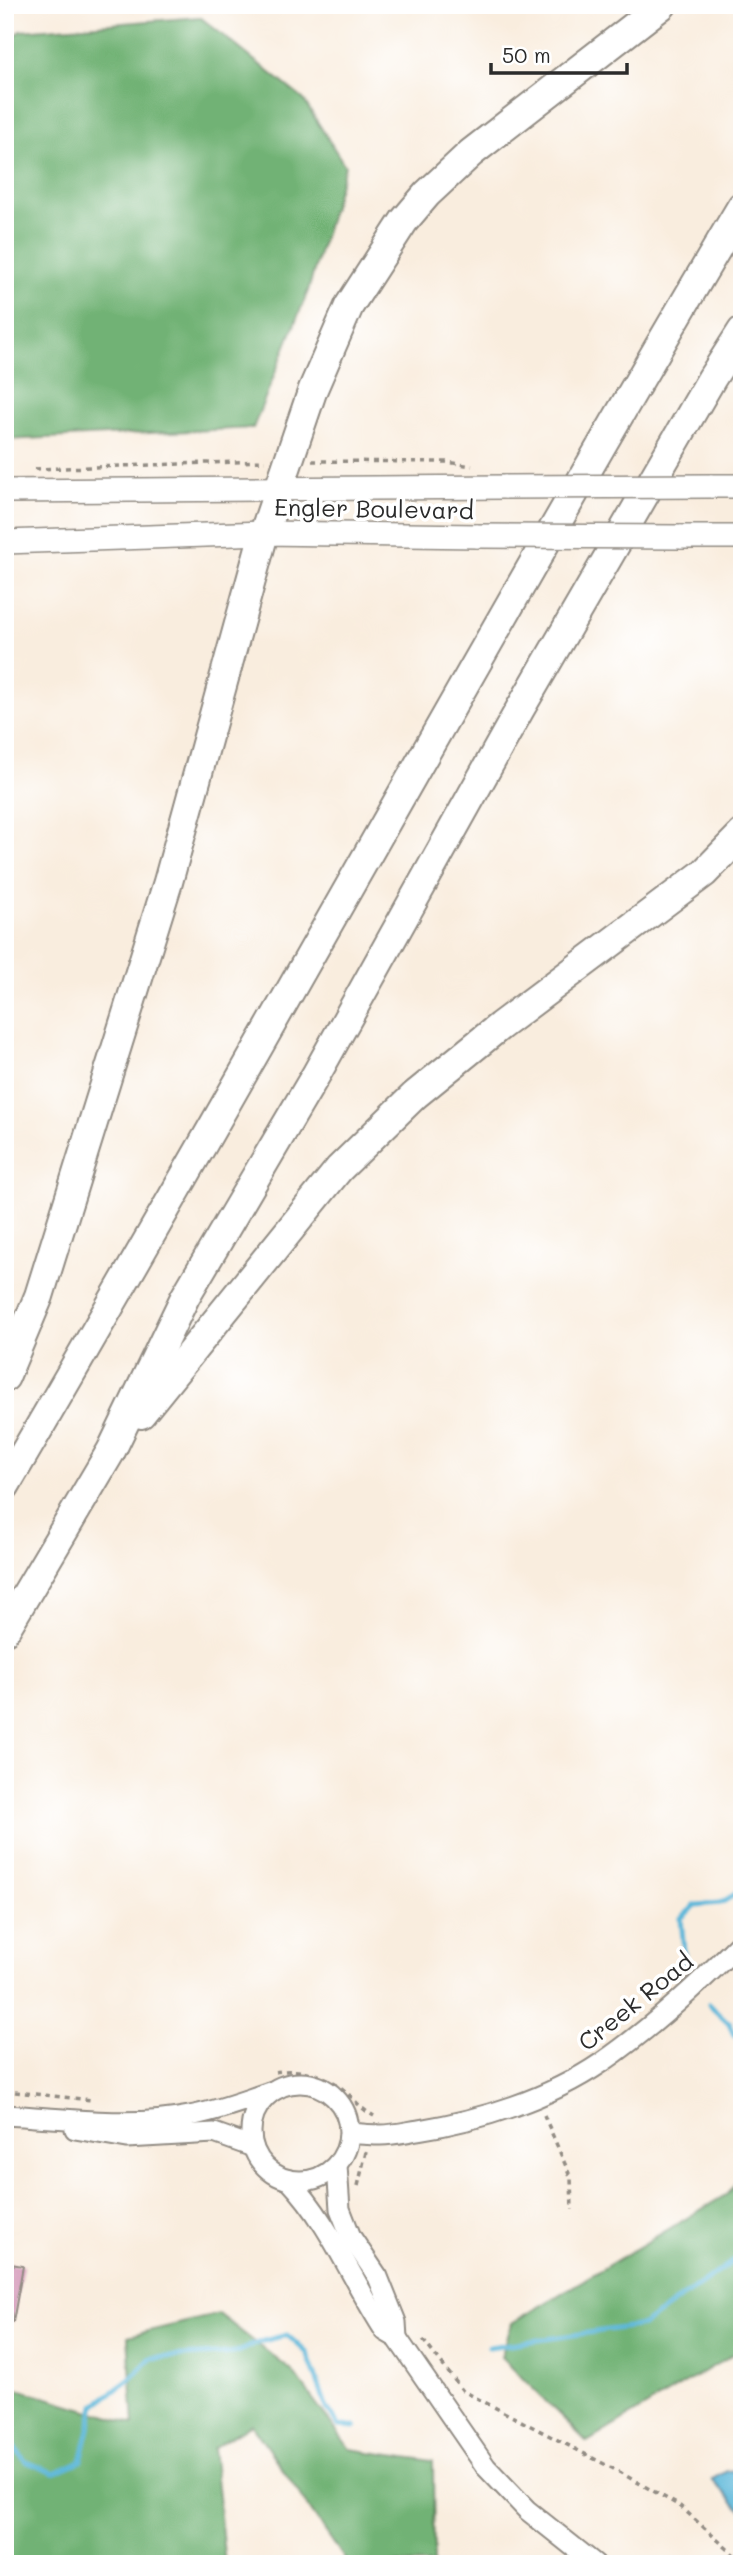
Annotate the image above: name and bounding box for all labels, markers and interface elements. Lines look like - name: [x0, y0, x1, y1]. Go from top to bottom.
- scale bar: [491, 32, 628, 76]
- text: 50 m: [502, 41, 551, 68]
- street label: Engler Boulevard: [274, 491, 474, 525]
- street label: Creek Road: [571, 1945, 699, 2057]

